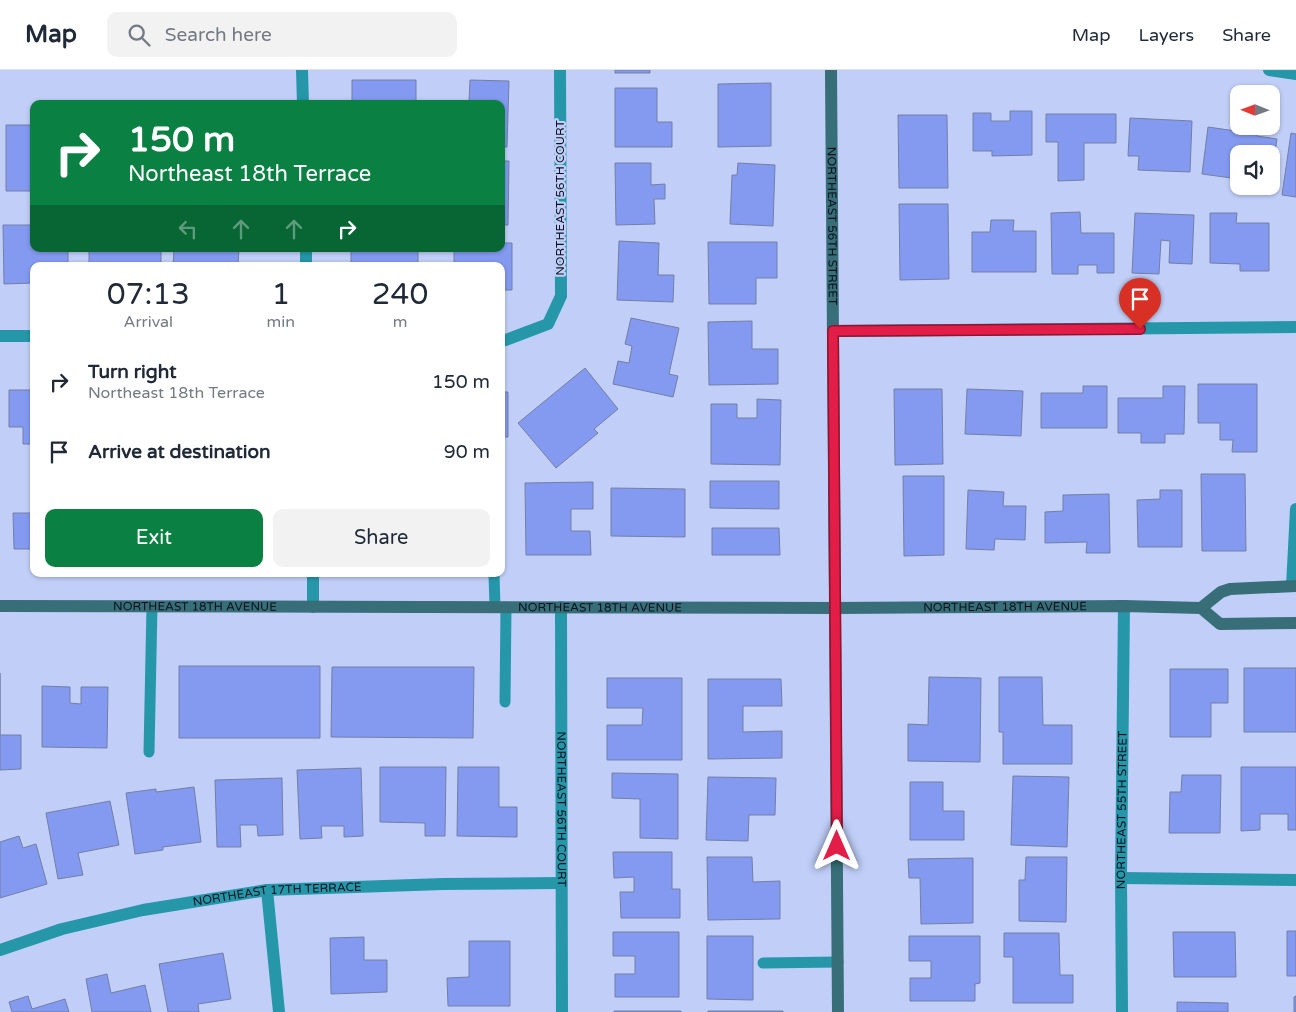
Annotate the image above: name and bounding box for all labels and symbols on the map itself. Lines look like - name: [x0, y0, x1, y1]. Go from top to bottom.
- north arrow: [1230, 85, 1280, 135]
- street label: NORTHEAST 56TH COURT: [553, 119, 567, 276]
- street label: NORTHEAST 56TH STREET: [825, 147, 840, 306]
- pin: [1119, 278, 1161, 329]
- street label: NORTHEAST 18TH AVENUE: [113, 599, 277, 614]
- street label: NORTHEAST 18TH AVENUE: [923, 599, 1087, 614]
- street label: NORTHEAST 18TH AVENUE: [518, 600, 682, 615]
- street label: NORTHEAST 55TH STREET: [1114, 730, 1130, 889]
- street label: NORTHEAST 56TH COURT: [554, 731, 569, 888]
- position arrow: [810, 819, 862, 871]
- street label: NORTHEAST 17TH TERRACE: [192, 880, 362, 909]

